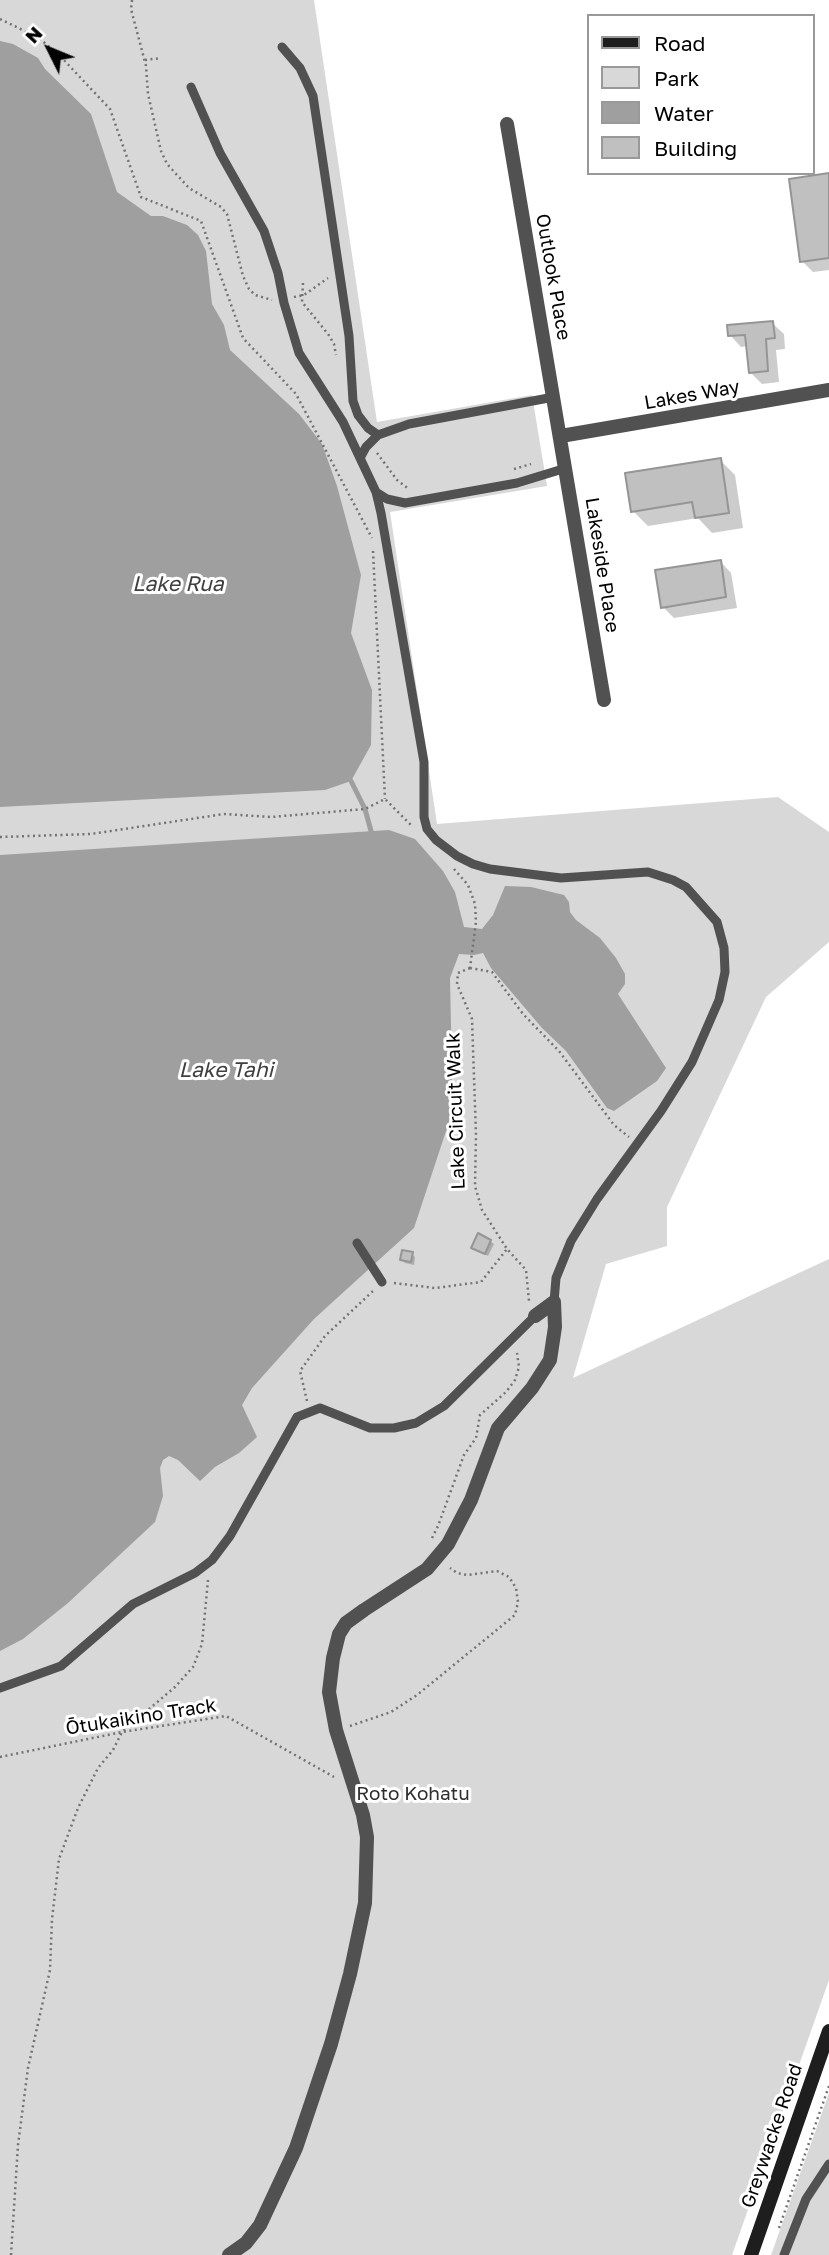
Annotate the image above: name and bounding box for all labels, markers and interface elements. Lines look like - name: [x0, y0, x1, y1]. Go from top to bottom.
- north arrow: [14, 14, 84, 84]
- legend: [588, 14, 815, 175]
- text: N: [20, 21, 47, 47]
- text: Road: [654, 30, 705, 56]
- text: Park: [654, 65, 699, 91]
- text: Water: [654, 100, 714, 126]
- text: Building: [654, 135, 737, 161]
- street label: Outlook Place: [531, 212, 575, 342]
- street label: Lakes Way: [643, 375, 741, 415]
- street label: Lakeside Place: [580, 496, 624, 634]
- water label: Lake Rua: [132, 571, 224, 597]
- street label: Lake Circuit Walk: [442, 1032, 470, 1190]
- water label: Lake Tahi: [179, 1057, 273, 1083]
- street label: Ōtukaikino Track: [64, 1694, 218, 1740]
- park label: Roto Kohatu: [356, 1783, 470, 1805]
- street label: Greywacke Road: [737, 2061, 807, 2211]

